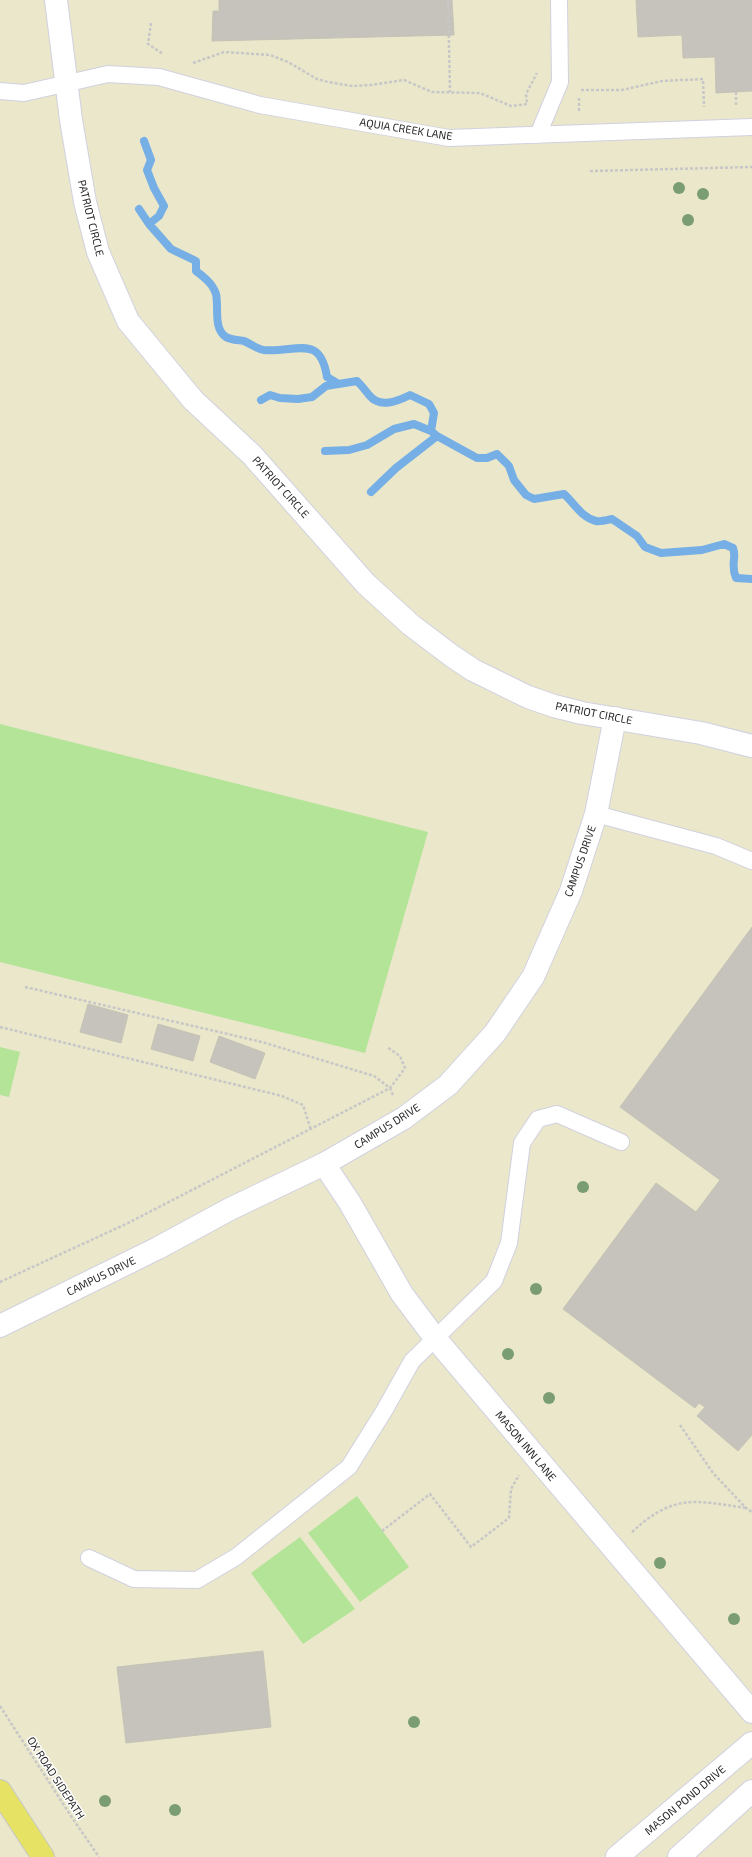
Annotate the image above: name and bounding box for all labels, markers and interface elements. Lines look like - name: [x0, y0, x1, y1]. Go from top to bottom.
- street label: AQUIA CREEK LANE: [358, 115, 454, 143]
- street label: PATRIOT CIRCLE: [76, 178, 107, 257]
- street label: PATRIOT CIRCLE: [250, 453, 312, 520]
- street label: PATRIOT CIRCLE: [554, 699, 634, 726]
- street label: CAMPUS DRIVE: [561, 823, 598, 898]
- street label: CAMPUS DRIVE: [351, 1100, 422, 1151]
- street label: CAMPUS DRIVE: [64, 1253, 137, 1298]
- street label: MASON INN LANE: [493, 1408, 559, 1483]
- street label: OX ROAD SIDEPATH: [25, 1734, 88, 1821]
- street label: MASON POND DRIVE: [642, 1762, 728, 1837]

